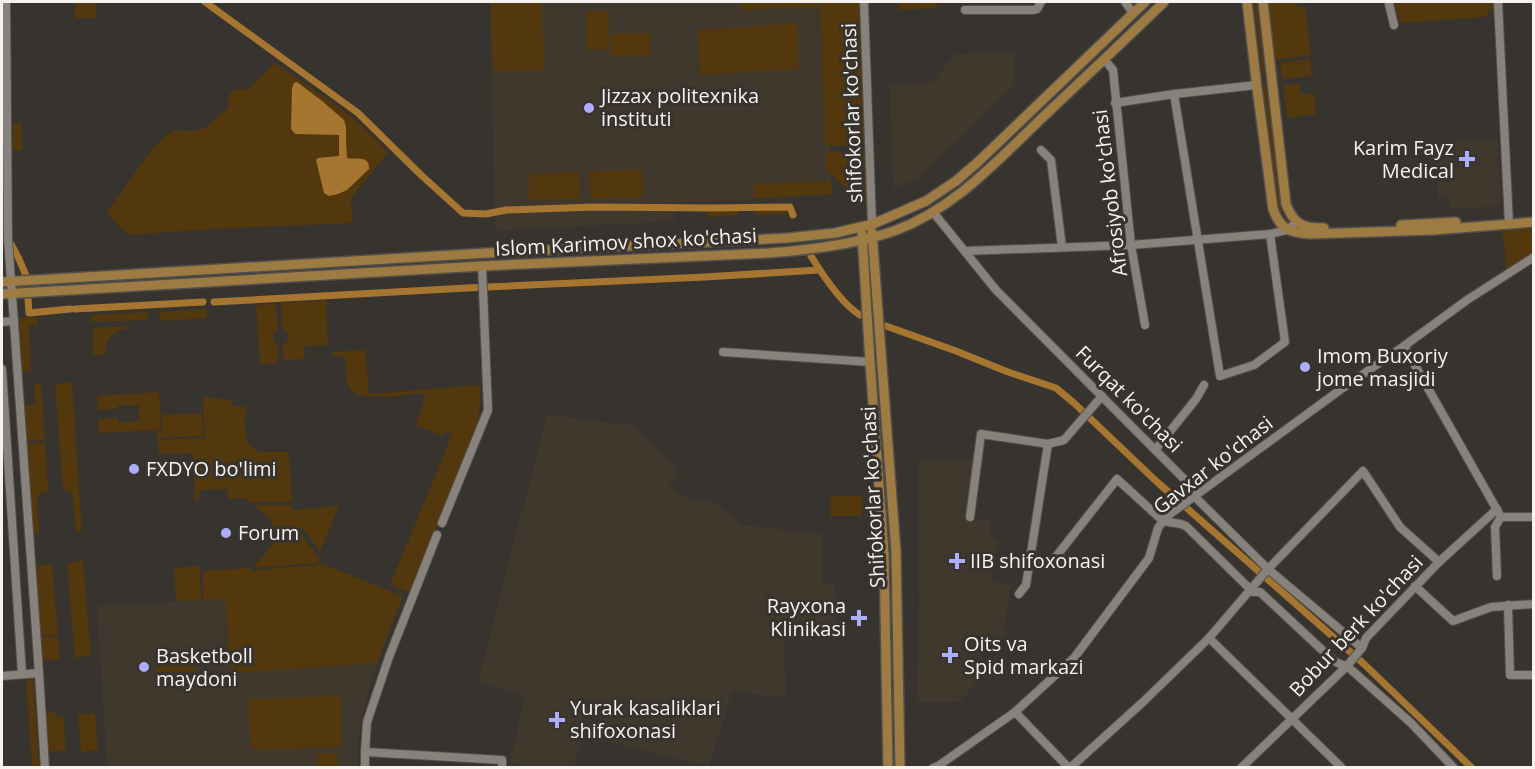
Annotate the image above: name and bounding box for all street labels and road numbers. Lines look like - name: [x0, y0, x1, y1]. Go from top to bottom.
- street label: shifokorlar ko'chasi: [835, 22, 868, 204]
- street label: Afrosiyob ko'chasi: [1086, 108, 1133, 278]
- street label: Islom Karimov shox ko'chasi: [494, 221, 758, 262]
- street label: Furqat ko'chasi: [1070, 339, 1189, 458]
- street label: Shifokorlar ko'chasi: [854, 406, 891, 588]
- street label: Gavxar ko'chasi: [1147, 409, 1278, 520]
- street label: Bobur berk ko'chasi: [1283, 549, 1428, 702]

